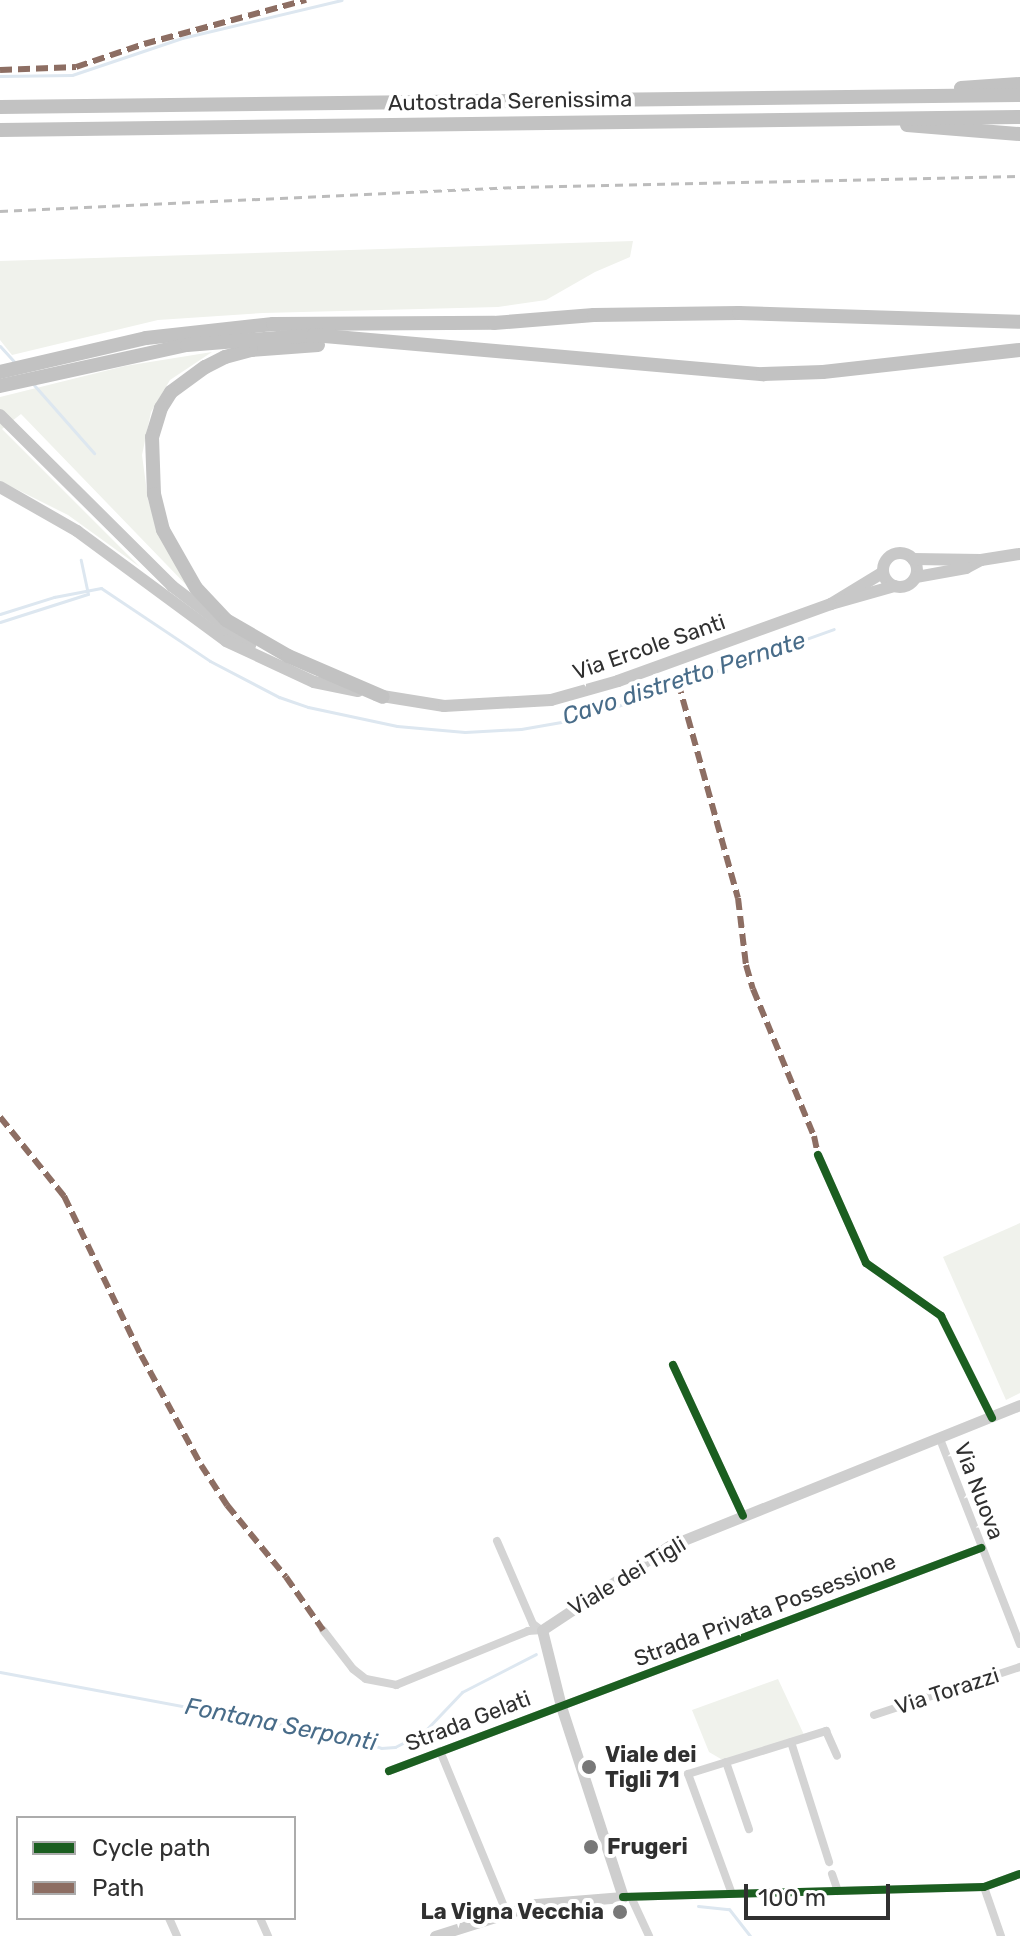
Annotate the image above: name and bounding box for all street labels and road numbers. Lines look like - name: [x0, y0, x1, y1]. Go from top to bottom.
- street label: Autostrada Serenissima: [388, 86, 632, 116]
- street label: Via Ercole Santi: [569, 609, 729, 685]
- street label: Via Nuova: [948, 1439, 1010, 1543]
- street label: Viale dei Tigli: [563, 1530, 691, 1622]
- street label: Strada Privata Possessione: [630, 1548, 900, 1672]
- street label: Via Torazzi: [891, 1662, 1003, 1720]
- street label: Strada Gelati: [402, 1685, 534, 1757]

